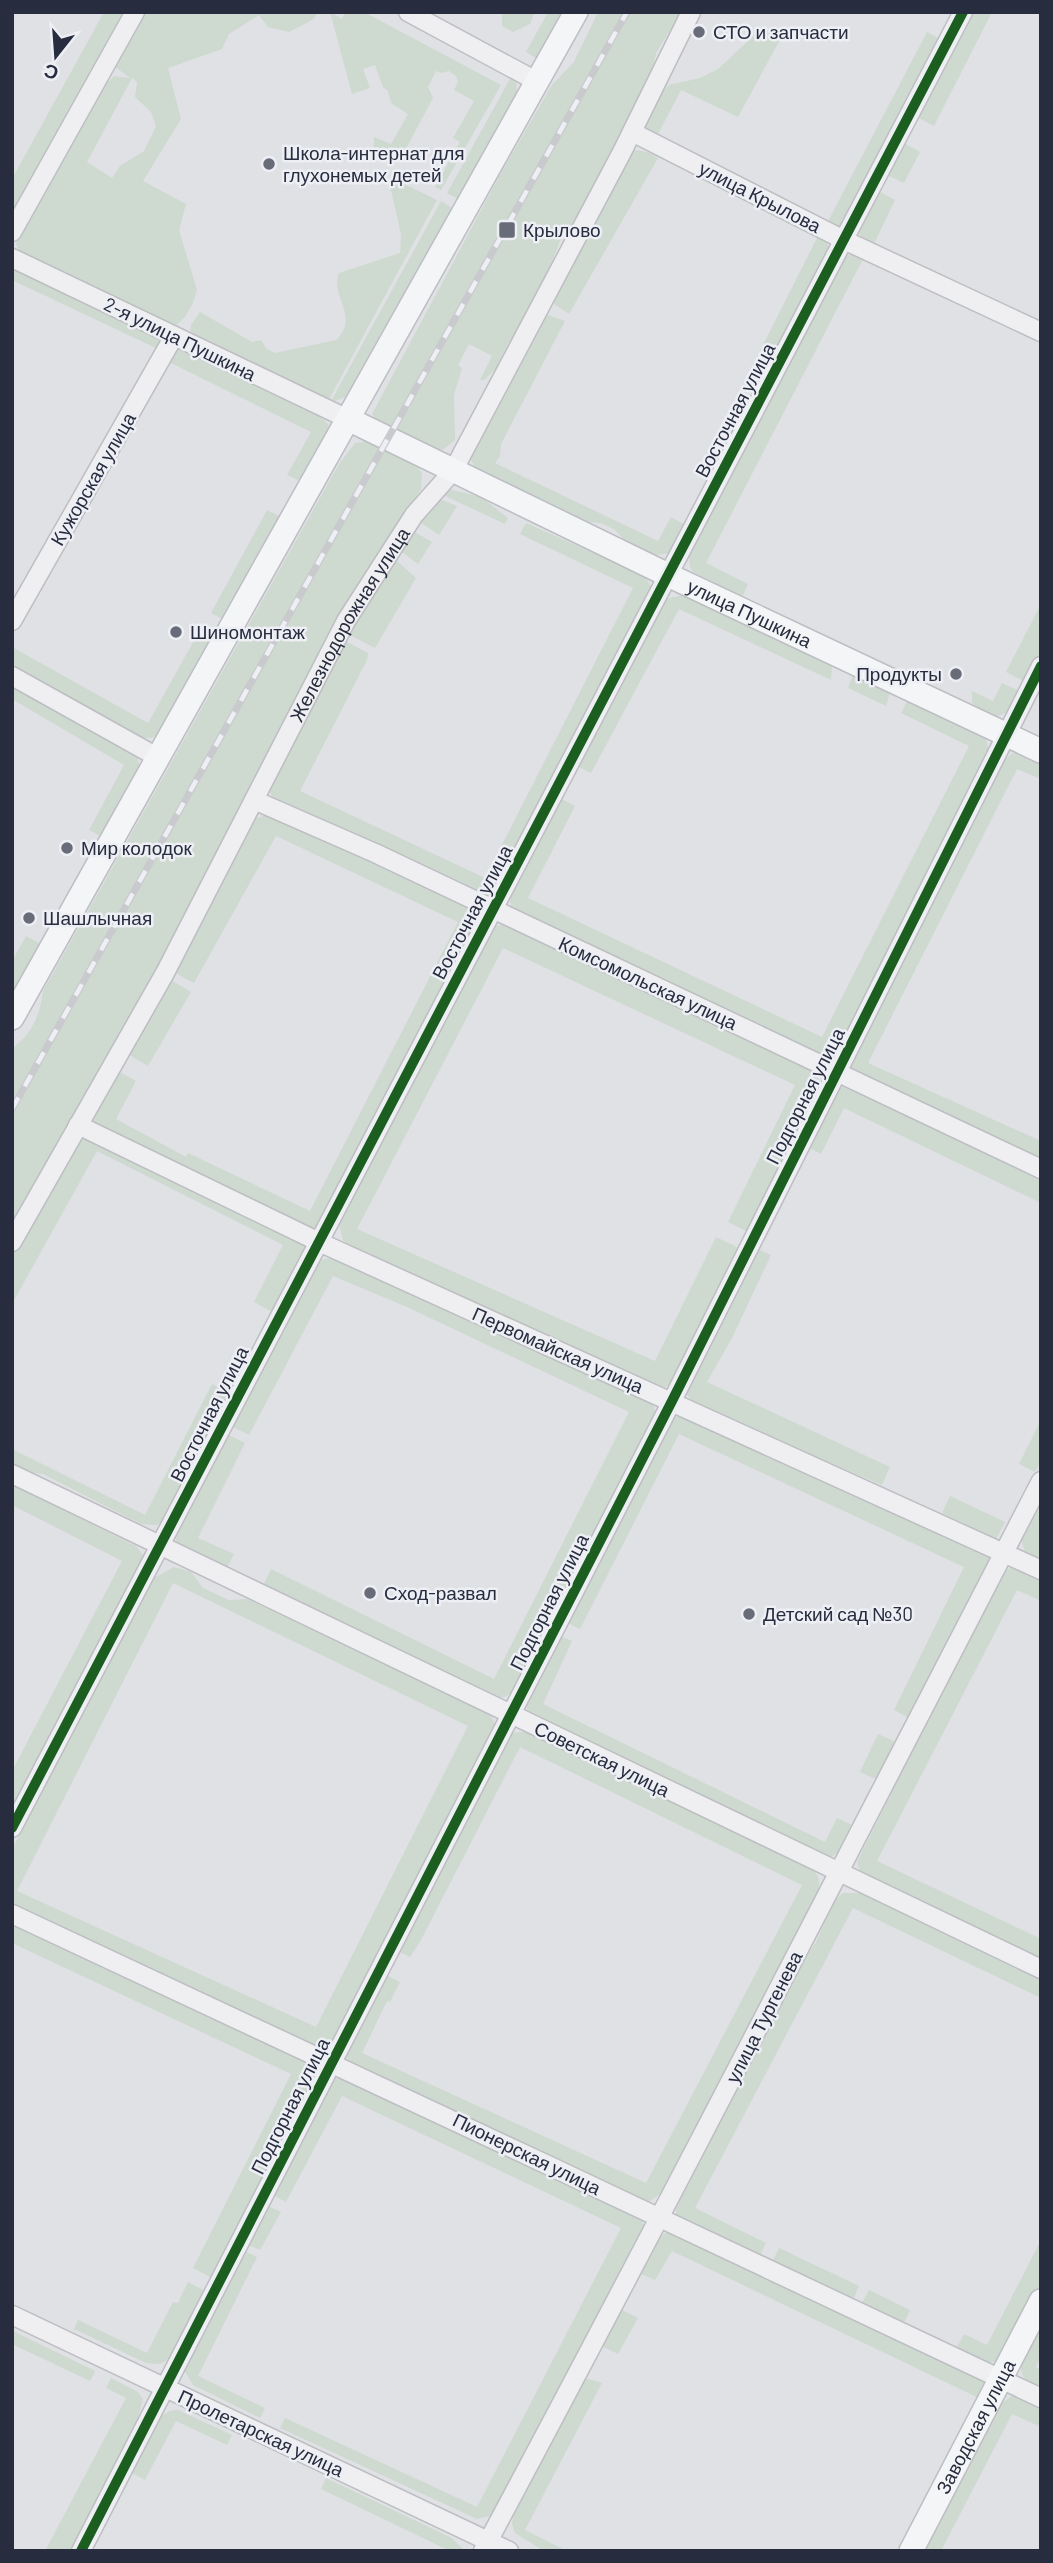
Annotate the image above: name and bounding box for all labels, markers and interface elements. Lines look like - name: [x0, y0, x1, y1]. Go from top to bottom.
- place label: СТО и запчасти: [713, 20, 849, 43]
- north arrow: [21, 21, 91, 91]
- marker: СТО и запчасти: [691, 24, 707, 40]
- text: С: [41, 60, 61, 86]
- place label: Школа-интернат для глухонемых детей: [283, 141, 465, 186]
- marker: Школа-интернат для глухонемых детей: [261, 156, 277, 172]
- street label: улица Крылова: [695, 156, 825, 237]
- place label: Крылово: [523, 218, 601, 241]
- marker: Крылово: [497, 220, 517, 240]
- street label: 2-я улица Пушкина: [100, 292, 260, 385]
- street label: Восточная улица: [690, 338, 780, 481]
- street label: Кужорская улица: [45, 408, 140, 549]
- street label: Железнодорожная улица: [284, 522, 414, 725]
- street label: улица Пушкина: [684, 574, 816, 652]
- place label: Шиномонтаж: [190, 620, 305, 643]
- marker: Шиномонтаж: [168, 624, 184, 640]
- place label: Продукты: [856, 662, 942, 685]
- marker: Продукты: [948, 666, 964, 682]
- place label: Мир колодок: [81, 836, 193, 859]
- marker: Мир колодок: [59, 840, 75, 856]
- street label: Восточная улица: [427, 840, 517, 983]
- place label: Шашлычная: [43, 906, 152, 929]
- marker: Шашлычная: [21, 910, 37, 926]
- street label: Комсомольская улица: [555, 931, 742, 1034]
- street label: Подгорная улица: [760, 1023, 849, 1168]
- street label: Первомайская улица: [469, 1301, 648, 1398]
- street label: Восточная улица: [165, 1342, 253, 1485]
- street label: Подгорная улица: [504, 1529, 593, 1674]
- place label: Сход-развал: [384, 1581, 497, 1604]
- marker: Сход-развал: [362, 1585, 378, 1601]
- place label: Детский сад №30: [763, 1602, 913, 1625]
- marker: Детский сад №30: [741, 1606, 757, 1622]
- street label: Советская улица: [531, 1716, 674, 1801]
- street label: улица Тургенева: [720, 1947, 807, 2087]
- street label: Подгорная улица: [245, 2033, 334, 2178]
- street label: Пионерская улица: [450, 2108, 605, 2199]
- street label: Заводская улица: [931, 2355, 1020, 2498]
- street label: Пролетарская улица: [175, 2384, 348, 2481]

